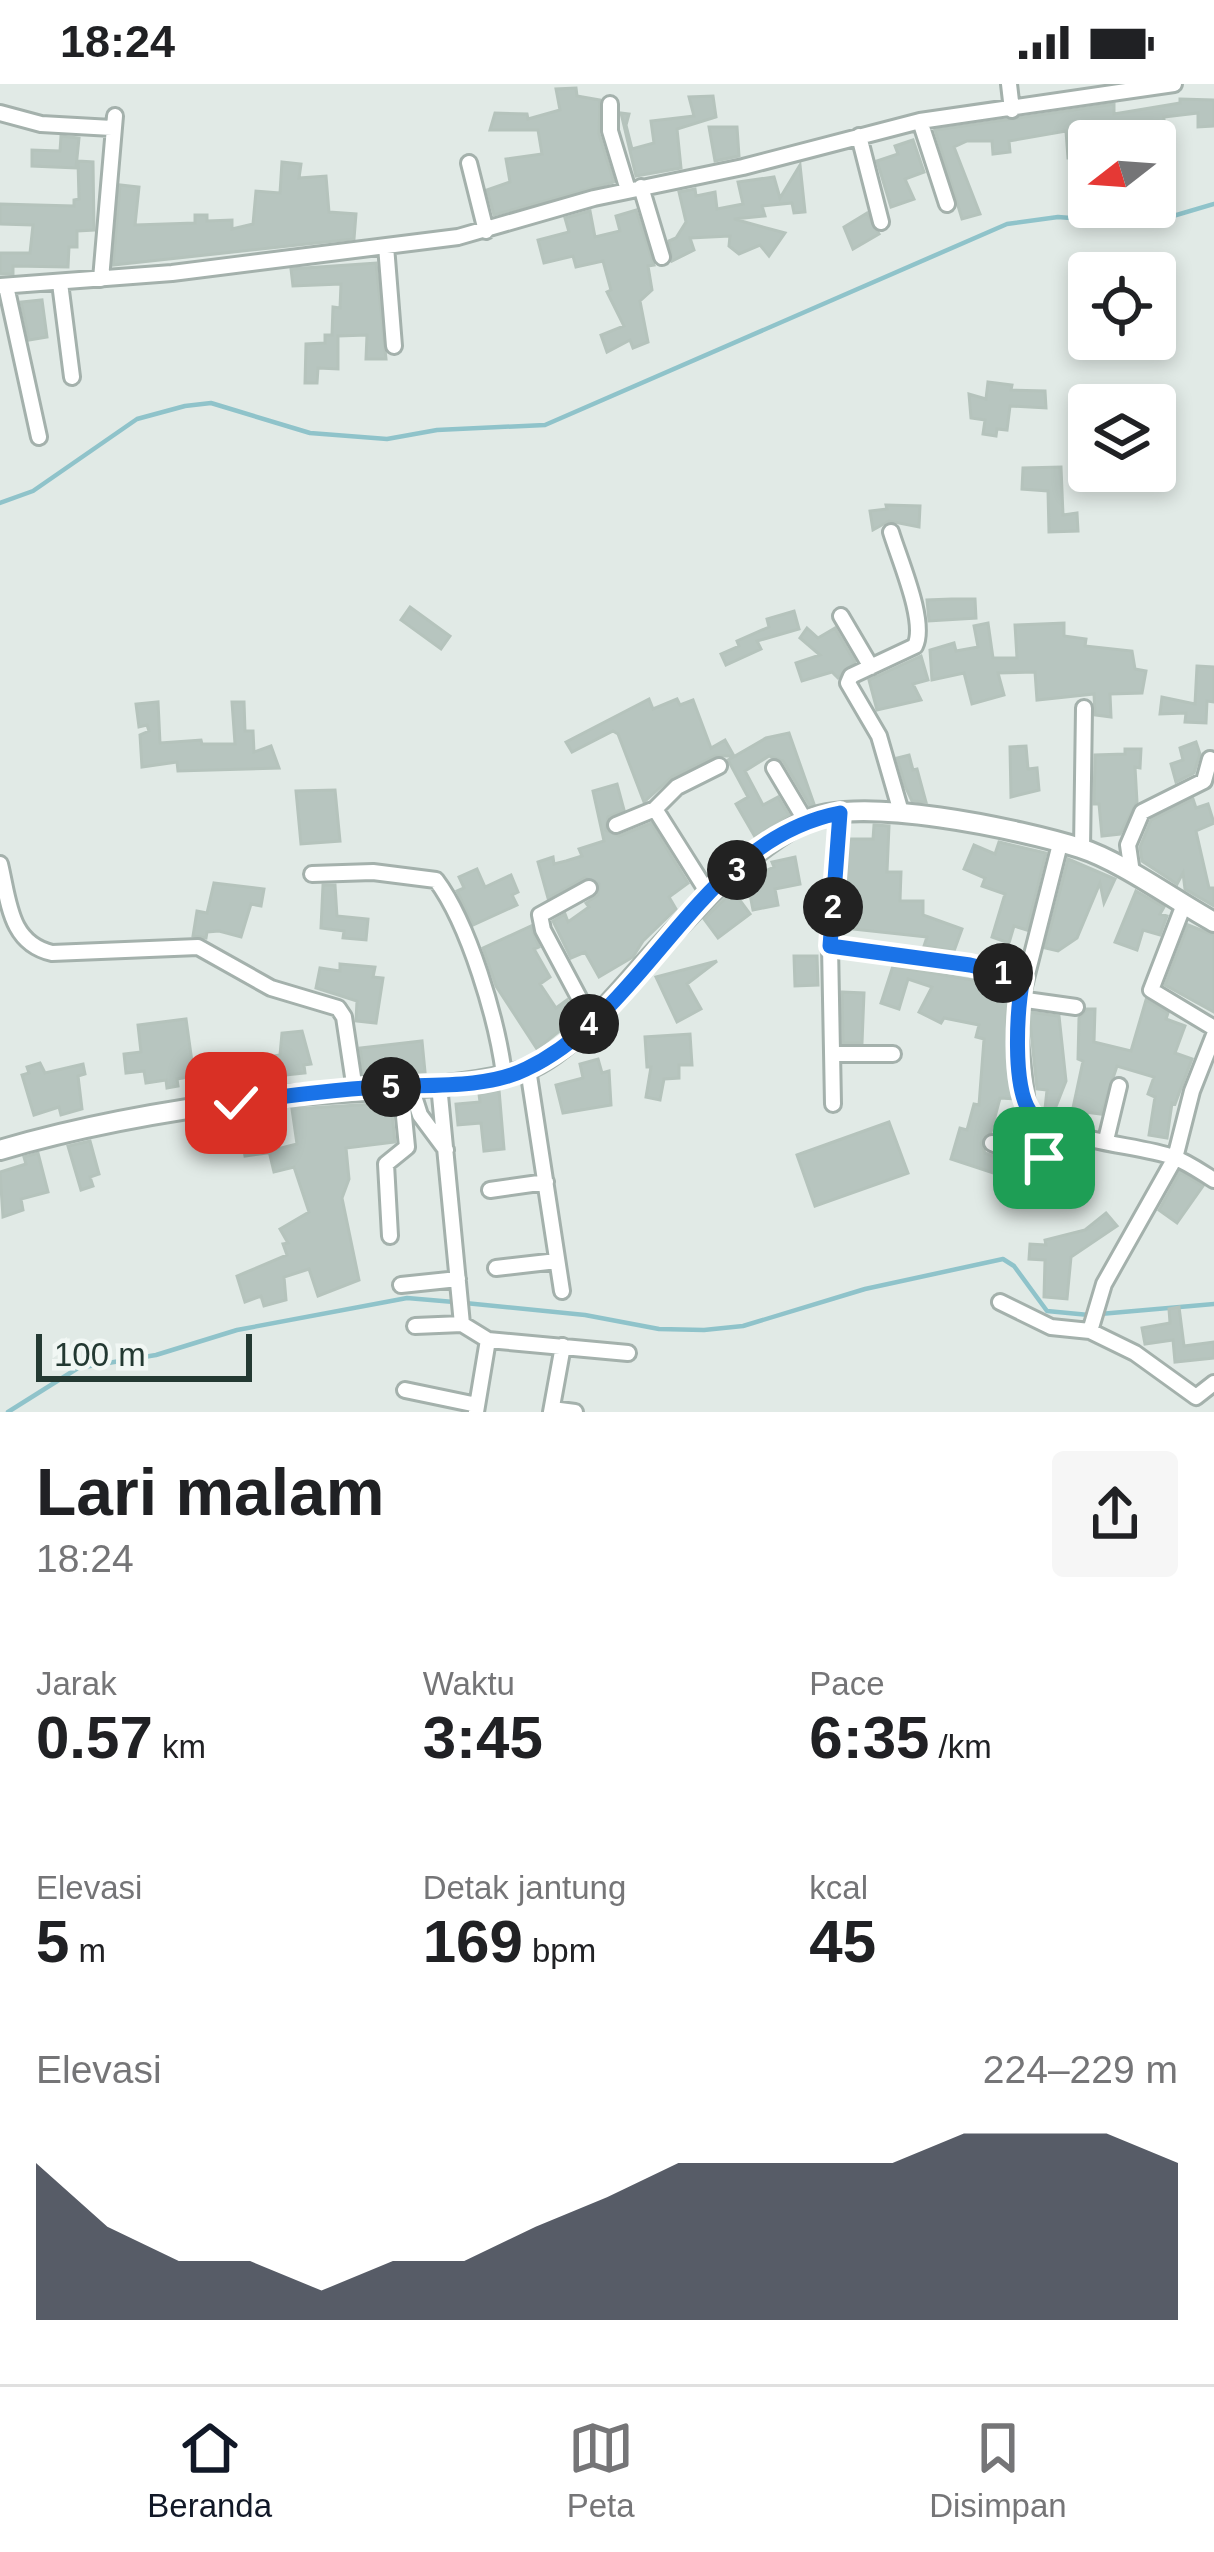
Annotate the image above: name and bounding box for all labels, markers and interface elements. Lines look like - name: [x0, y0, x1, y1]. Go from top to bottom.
- text: 18:24: [60, 16, 175, 67]
- north arrow: [1068, 120, 1176, 228]
- map controls: [1068, 120, 1176, 492]
- button: locate: [1068, 252, 1176, 360]
- button: layers: [1068, 384, 1176, 492]
- pin: 3: [707, 840, 767, 900]
- text: 3: [728, 851, 746, 888]
- pin: 2: [803, 877, 863, 937]
- text: 2: [824, 888, 842, 925]
- pin: 1: [973, 943, 1033, 1003]
- text: 1: [994, 954, 1012, 991]
- pin: 4: [559, 994, 619, 1054]
- text: 4: [580, 1005, 598, 1042]
- pin: [185, 1052, 287, 1154]
- pin: 5: [361, 1057, 421, 1117]
- text: 5: [382, 1068, 400, 1105]
- icon: check: [203, 1070, 269, 1136]
- pin: [993, 1107, 1095, 1209]
- icon: arrive: [1011, 1125, 1077, 1191]
- scale bar: [36, 1328, 252, 1381]
- text: 100 m: [54, 1336, 146, 1373]
- button: share: [1052, 1451, 1178, 1577]
- text: Lari malam: [36, 1455, 385, 1529]
- text: 18:24: [36, 1537, 134, 1580]
- text: Jarak: [36, 1665, 117, 1702]
- text: Waktu: [423, 1665, 515, 1702]
- text: Pace: [809, 1665, 885, 1702]
- text: 0.57: [36, 1704, 153, 1771]
- text: 3:45: [423, 1704, 543, 1771]
- text: 6:35: [809, 1704, 929, 1771]
- text: km: [153, 1728, 206, 1765]
- text: /km: [929, 1728, 992, 1765]
- text: Elevasi: [36, 1869, 142, 1906]
- text: Detak jantung: [423, 1869, 626, 1906]
- text: kcal: [809, 1869, 868, 1906]
- text: 5: [36, 1908, 69, 1975]
- text: 169: [423, 1908, 523, 1975]
- text: 45: [809, 1908, 876, 1975]
- text: m: [69, 1932, 106, 1969]
- text: bpm: [523, 1932, 596, 1969]
- text: Elevasi: [36, 2048, 162, 2091]
- text: 224–229 m: [983, 2048, 1178, 2091]
- tab: Beranda: [147, 2415, 272, 2525]
- tab: Peta: [567, 2415, 635, 2525]
- tab: Disimpan: [929, 2415, 1067, 2525]

